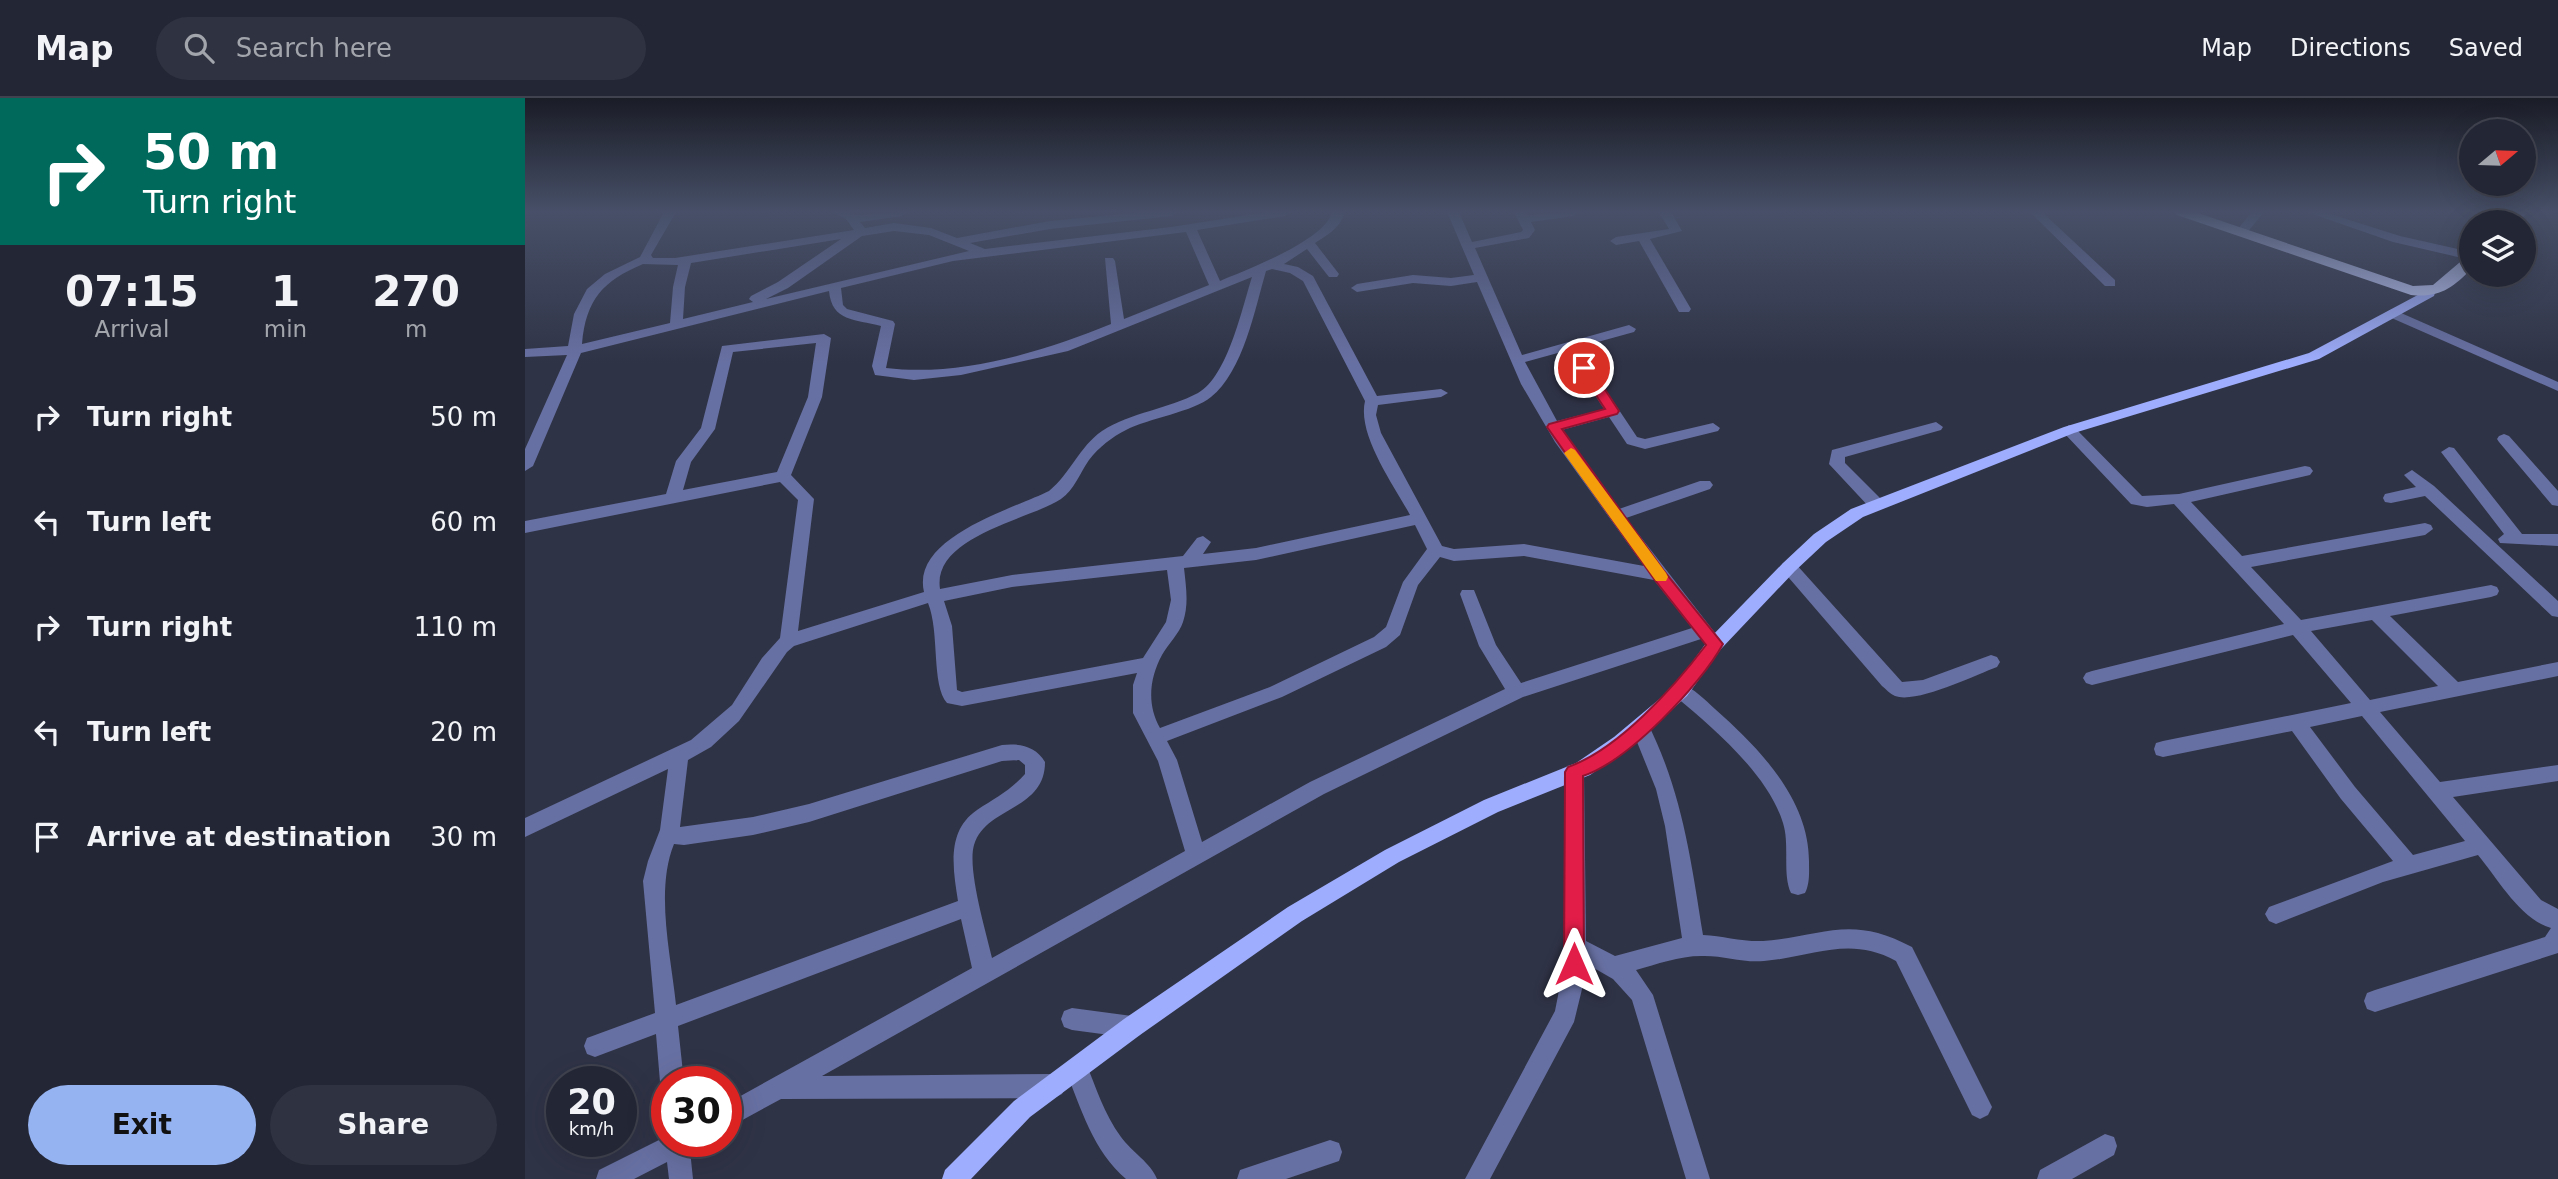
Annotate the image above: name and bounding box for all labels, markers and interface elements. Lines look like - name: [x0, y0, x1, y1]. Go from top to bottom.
- search box: [156, 17, 646, 80]
- text: Map: [35, 29, 114, 68]
- icon: search: [180, 29, 218, 67]
- text: Search here: [236, 33, 392, 63]
- text: Map: [2201, 34, 2252, 62]
- text: Directions: [2290, 34, 2411, 62]
- text: Saved: [2449, 34, 2523, 62]
- north arrow: [2459, 119, 2536, 196]
- map controls: [2459, 119, 2536, 287]
- text: 50 m: [143, 124, 279, 181]
- icon: right: [28, 126, 119, 217]
- text: Turn right: [143, 183, 296, 221]
- button: layers: [2459, 210, 2536, 287]
- text: 07:15: [65, 267, 199, 316]
- text: 1: [271, 267, 300, 316]
- text: 270: [372, 267, 460, 316]
- text: Arrival: [95, 316, 169, 342]
- text: min: [264, 316, 307, 342]
- text: m: [405, 316, 427, 342]
- pin: [1554, 338, 1614, 398]
- icon: arrive: [1565, 349, 1603, 387]
- icon: right: [28, 398, 66, 436]
- text: Turn right: [87, 402, 232, 432]
- text: 50 m: [430, 402, 497, 432]
- icon: left: [28, 503, 66, 541]
- text: Turn left: [87, 507, 211, 537]
- text: 60 m: [430, 507, 497, 537]
- icon: right: [28, 608, 66, 646]
- text: Turn right: [87, 612, 232, 642]
- text: 110 m: [414, 612, 497, 642]
- icon: left: [28, 713, 66, 751]
- text: Turn left: [87, 717, 211, 747]
- text: 20 m: [430, 717, 497, 747]
- icon: arrive: [28, 818, 66, 856]
- text: Arrive at destination: [87, 822, 391, 852]
- text: 30 m: [430, 822, 497, 852]
- position arrow: [1537, 927, 1611, 1001]
- speed limit sign: 30: [651, 1066, 742, 1157]
- text: 20: [567, 1082, 616, 1122]
- button: Exit: [28, 1085, 256, 1165]
- button: Share: [270, 1085, 497, 1165]
- text: km/h: [569, 1118, 614, 1139]

